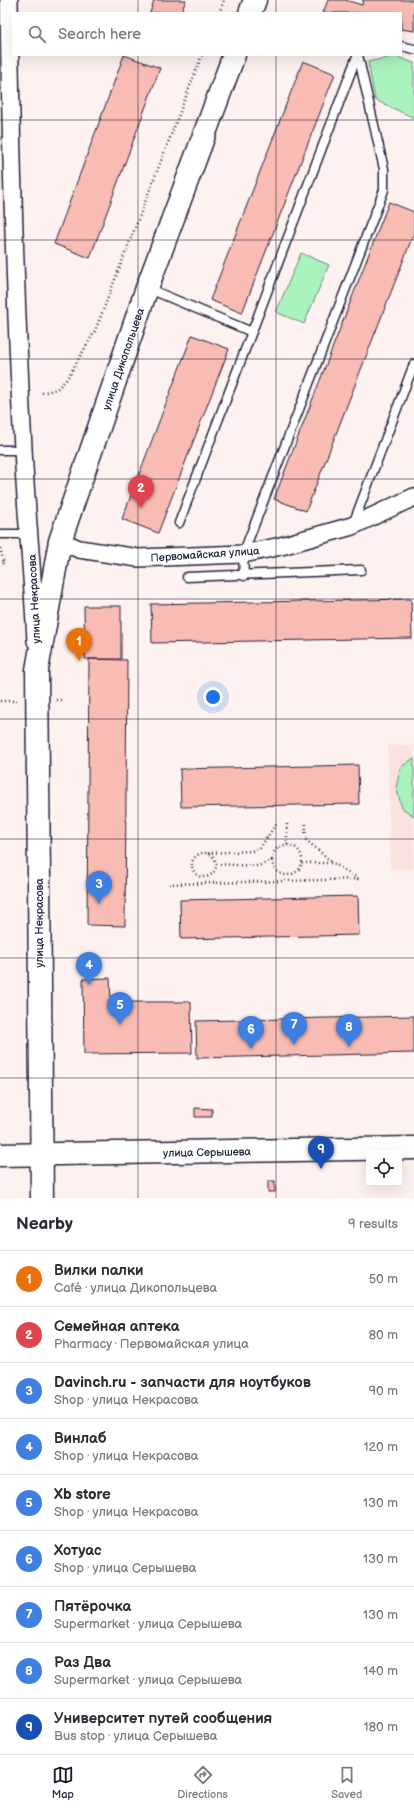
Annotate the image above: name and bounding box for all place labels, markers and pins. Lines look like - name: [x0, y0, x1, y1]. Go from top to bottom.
- pin: 2: [128, 475, 154, 508]
- pin: 1: [66, 628, 92, 661]
- pin: 3: [86, 871, 112, 904]
- pin: 4: [76, 952, 102, 985]
- pin: 5: [107, 992, 133, 1025]
- pin: 7: [281, 1012, 307, 1045]
- pin: 8: [336, 1014, 362, 1047]
- pin: 6: [238, 1016, 264, 1049]
- pin: 9: [308, 1136, 334, 1169]

